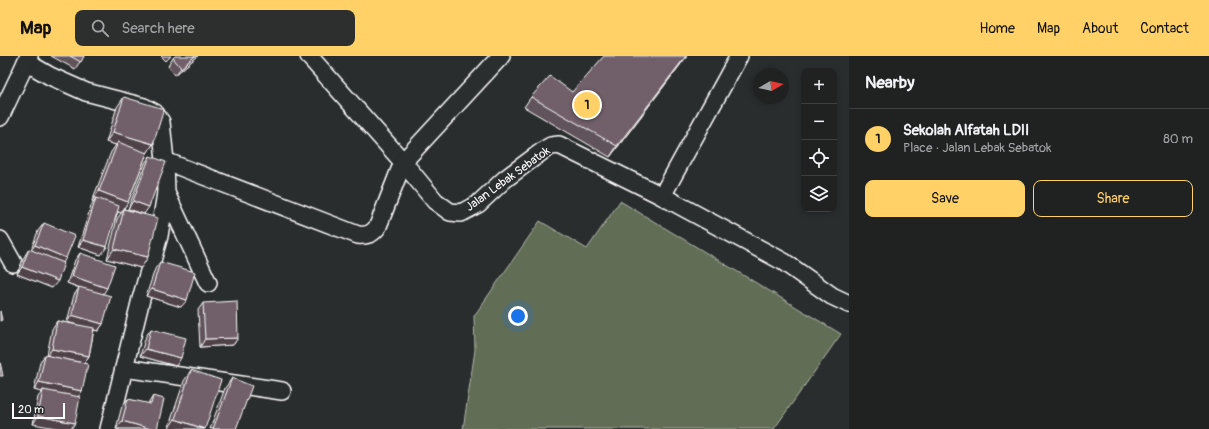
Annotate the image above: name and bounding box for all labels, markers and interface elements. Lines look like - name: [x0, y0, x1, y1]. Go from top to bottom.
- search box: [75, 10, 355, 46]
- text: Map: [20, 16, 51, 40]
- icon: search: [89, 17, 111, 39]
- text: Search here: [121, 19, 195, 38]
- text: Home: [980, 20, 1015, 37]
- text: Map: [1037, 20, 1060, 37]
- text: About: [1082, 20, 1118, 37]
- text: Contact: [1140, 20, 1189, 37]
- north arrow: [753, 68, 789, 104]
- map controls: [801, 68, 837, 212]
- button: +: [801, 68, 837, 104]
- text: Nearby: [865, 72, 914, 93]
- pin: 1: [574, 90, 600, 120]
- button: −: [801, 104, 837, 140]
- text: Sekolah Alfatah LDII: [903, 121, 1029, 140]
- text: 1: [875, 131, 881, 147]
- text: 80 m: [1163, 131, 1193, 147]
- button: locate: [801, 140, 837, 176]
- text: Place · Jalan Lebak Sebatok: [903, 140, 1051, 156]
- street label: Jalan Lebak Sebatok: [463, 143, 553, 215]
- button: layers: [801, 176, 837, 212]
- button: Save: [865, 180, 1025, 217]
- button: Share: [1033, 180, 1193, 217]
- your location: [508, 306, 528, 326]
- scale bar: [12, 401, 65, 420]
- text: 20 m: [18, 403, 44, 416]

